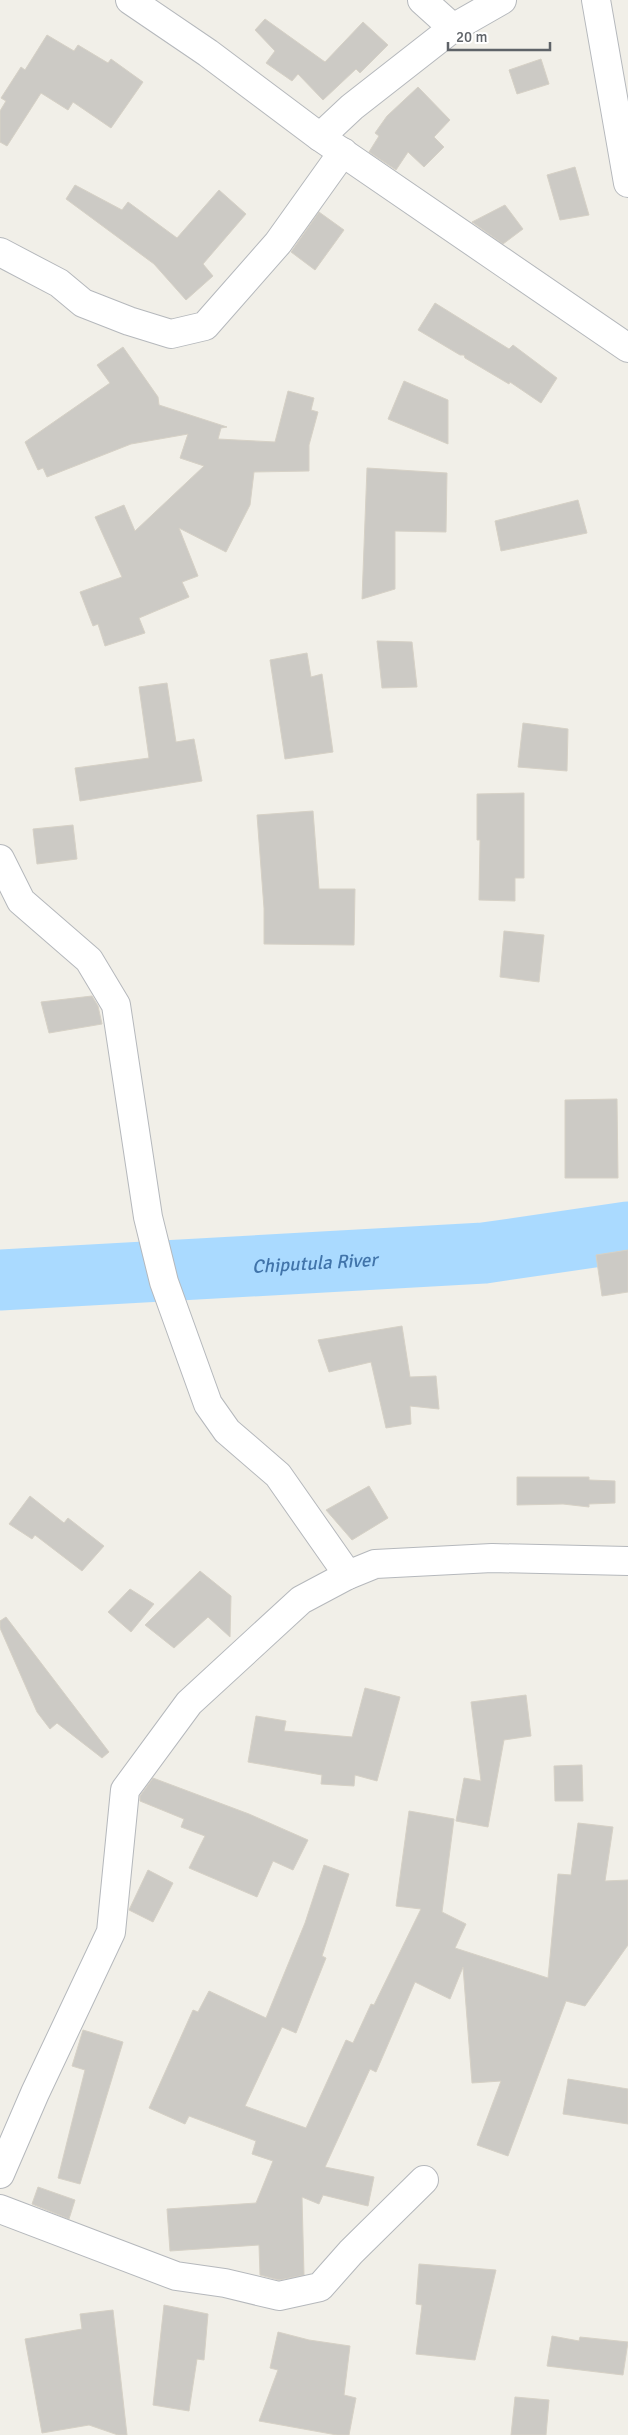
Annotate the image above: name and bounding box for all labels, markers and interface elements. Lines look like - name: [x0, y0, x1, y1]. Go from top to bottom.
- scale bar: [448, 20, 550, 52]
- text: 20 m: [456, 28, 487, 46]
- water label: Chiputula River: [251, 1248, 381, 1279]

